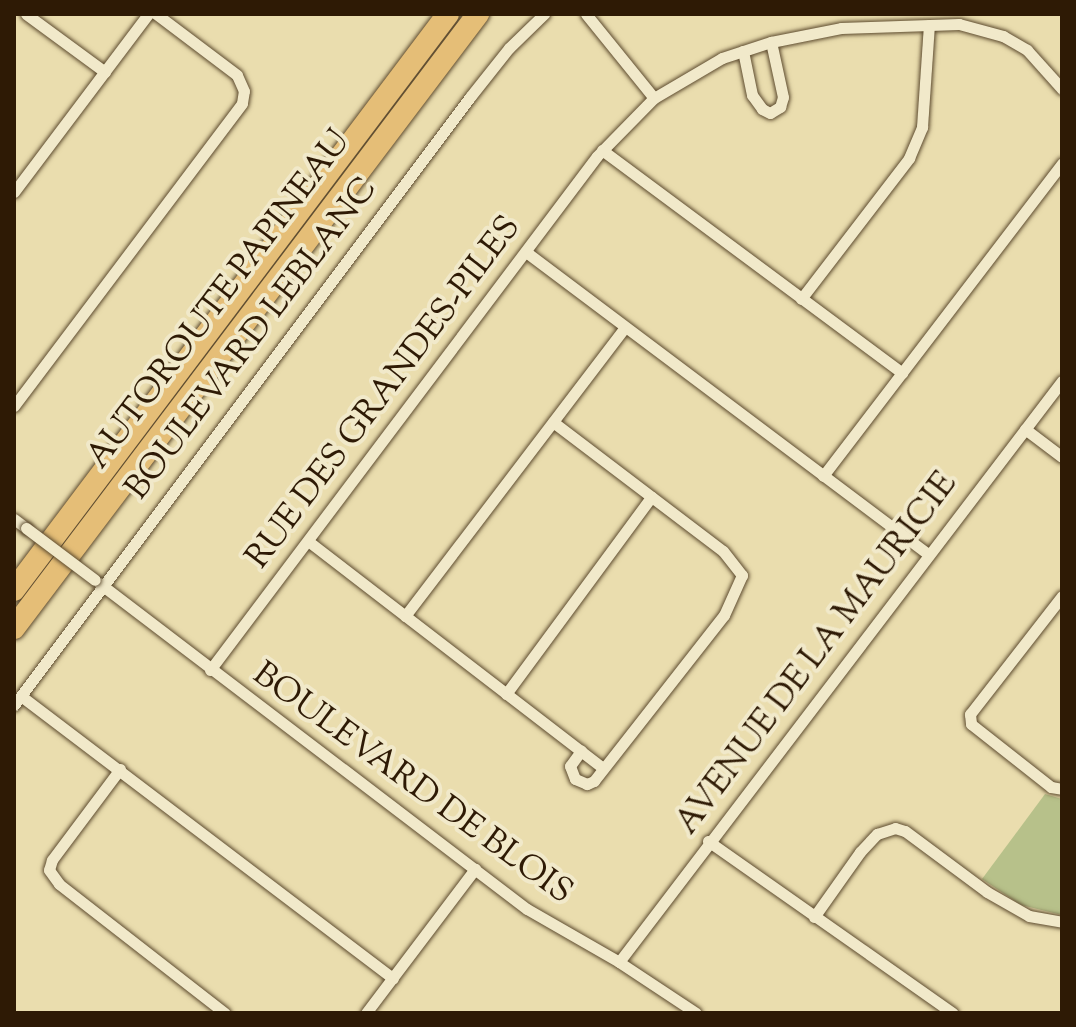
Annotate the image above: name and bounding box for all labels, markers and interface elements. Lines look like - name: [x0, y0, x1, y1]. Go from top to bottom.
- street label: AUTOROUTE PAPINEAU: [78, 123, 360, 477]
- street label: BOULEVARD LEBLANC: [117, 170, 387, 508]
- street label: RUE DES GRANDES-PILES: [238, 209, 530, 577]
- street label: AVENUE DE LA MAURICIE: [667, 465, 967, 843]
- street label: BOULEVARD DE BLOIS: [244, 654, 580, 914]

